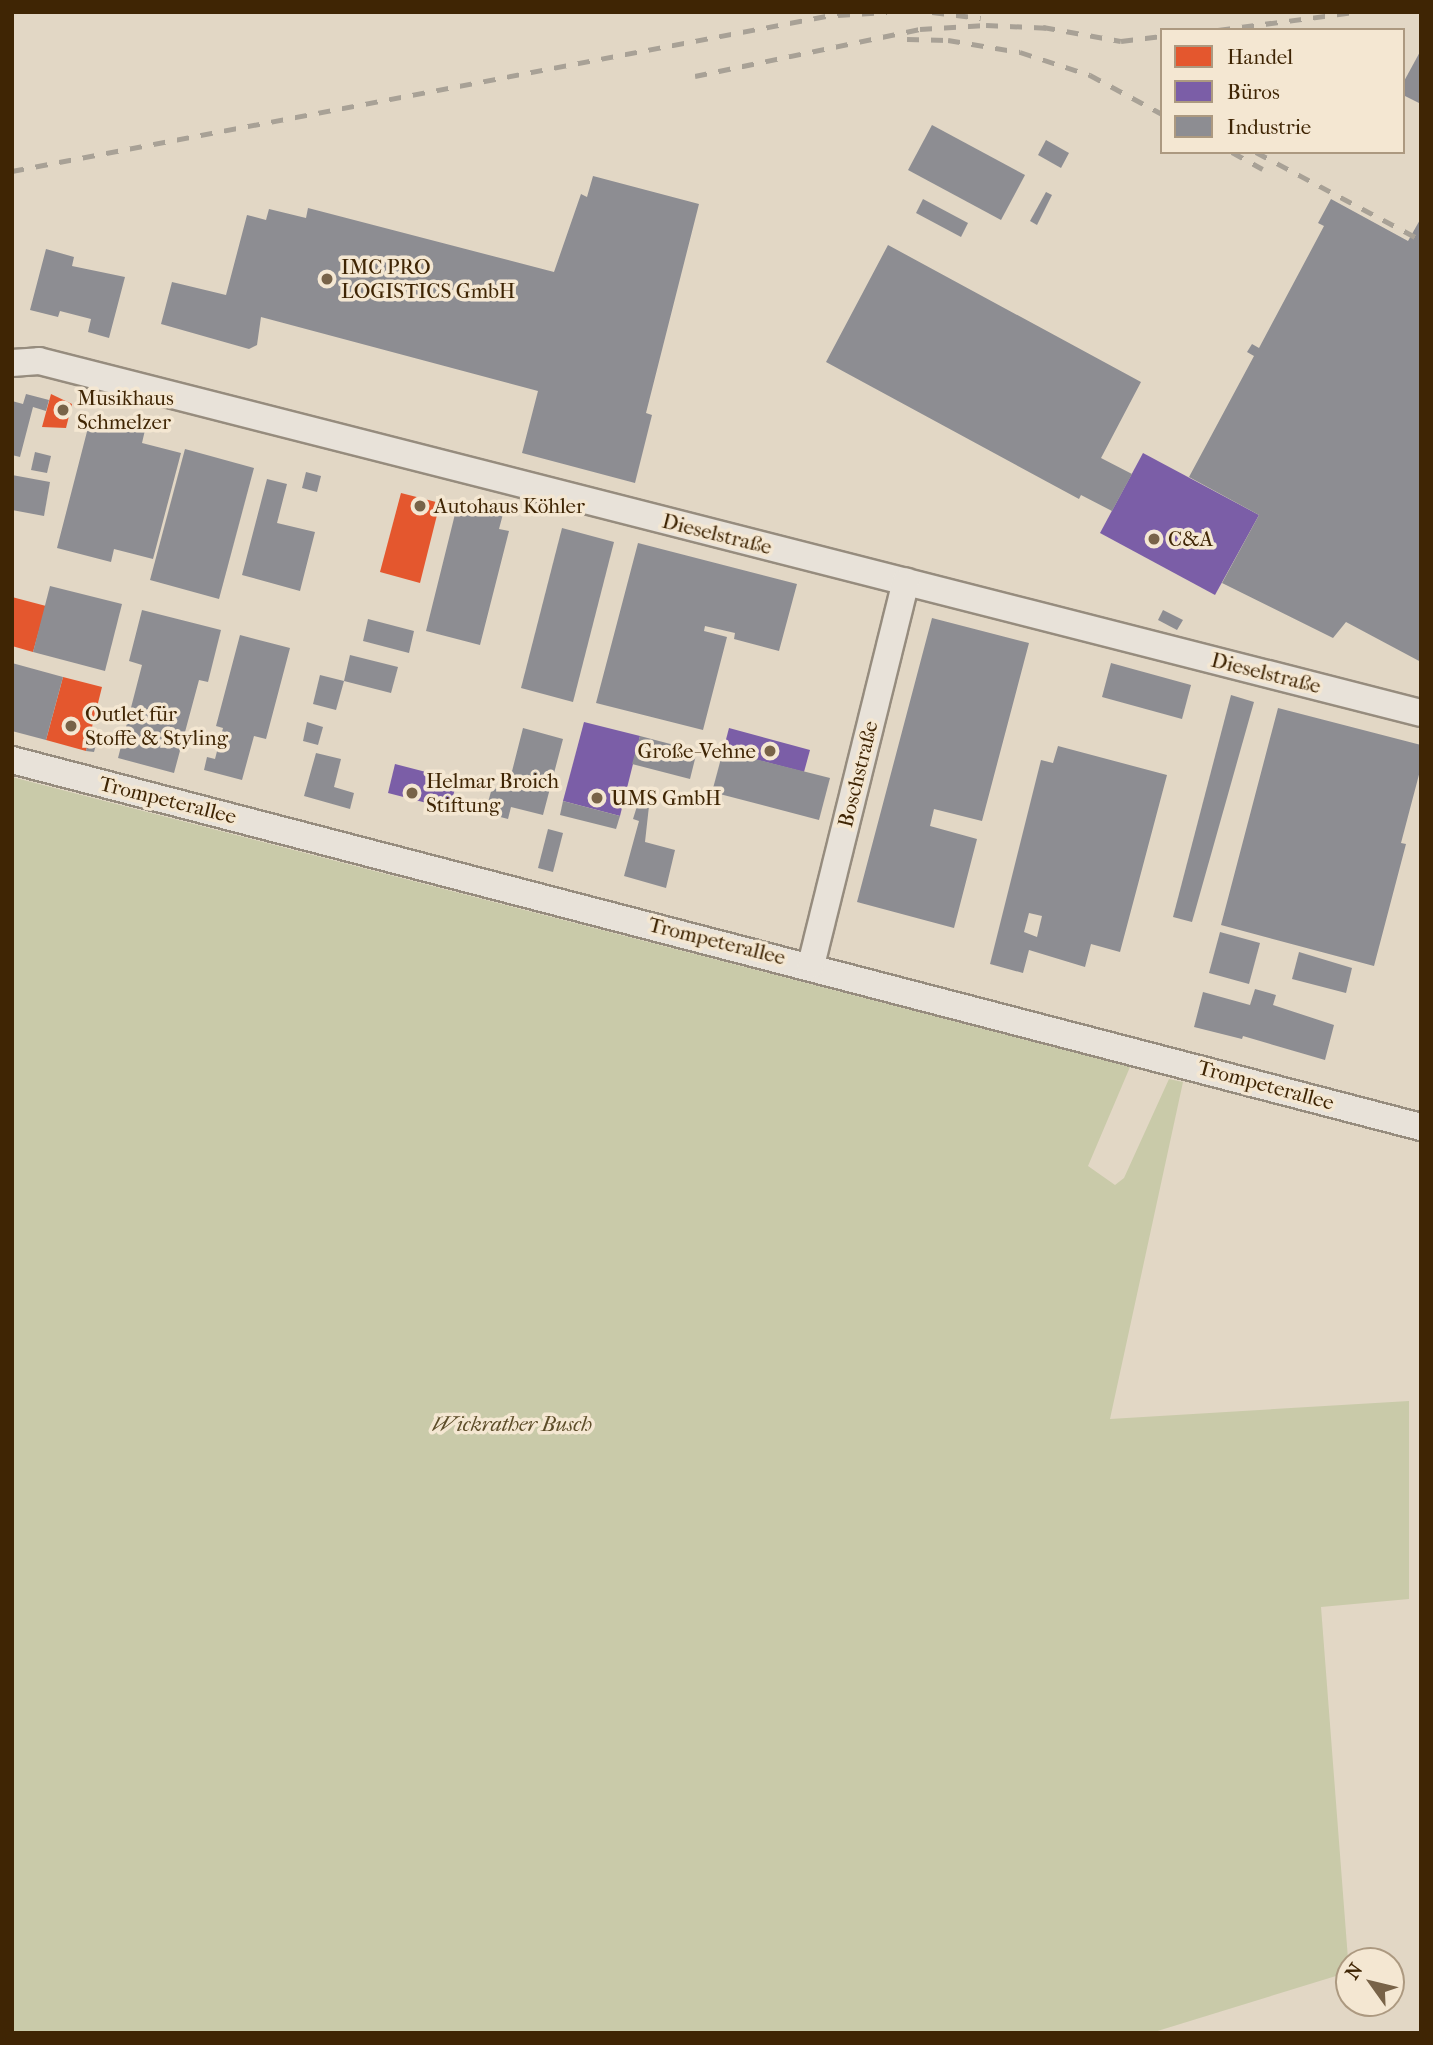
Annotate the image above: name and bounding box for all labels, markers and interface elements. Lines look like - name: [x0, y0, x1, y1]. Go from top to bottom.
- legend: [1160, 28, 1405, 154]
- text: Handel: [1227, 45, 1293, 69]
- text: Büros: [1227, 80, 1280, 104]
- text: Industrie: [1227, 115, 1311, 139]
- place label: IMC PRO LOGISTICS GmbH: [341, 254, 515, 304]
- marker: IMC PRO LOGISTICS GmbH: [319, 271, 335, 287]
- place label: Musikhaus Schmelzer: [77, 385, 174, 435]
- marker: Musikhaus Schmelzer: [55, 402, 71, 418]
- place label: Autohaus Köhler: [434, 493, 585, 519]
- marker: Autohaus Köhler: [412, 498, 428, 514]
- street label: Dieselstraße: [660, 508, 774, 560]
- place label: C&A: [1168, 526, 1213, 552]
- marker: C&A: [1146, 531, 1162, 547]
- street label: Dieselstraße: [1209, 647, 1323, 699]
- place label: Outlet für Stoffe & Styling: [85, 701, 228, 751]
- marker: Outlet für Stoffe & Styling: [63, 718, 79, 734]
- street label: Boschstraße: [833, 718, 883, 830]
- place label: Große-Vehne: [637, 738, 756, 764]
- marker: Große-Vehne: [762, 743, 778, 759]
- place label: Helmar Broich Stiftung: [426, 768, 559, 818]
- street label: Trompeterallee: [97, 771, 239, 829]
- marker: Helmar Broich Stiftung: [404, 785, 420, 801]
- place label: UMS GmbH: [611, 785, 721, 811]
- marker: UMS GmbH: [589, 790, 605, 806]
- street label: Trompeterallee: [646, 912, 788, 970]
- street label: Trompeterallee: [1195, 1055, 1337, 1115]
- park label: Wickrather Busch: [432, 1411, 592, 1437]
- north arrow: [1335, 1947, 1405, 2017]
- text: N: [1341, 1959, 1367, 1984]

